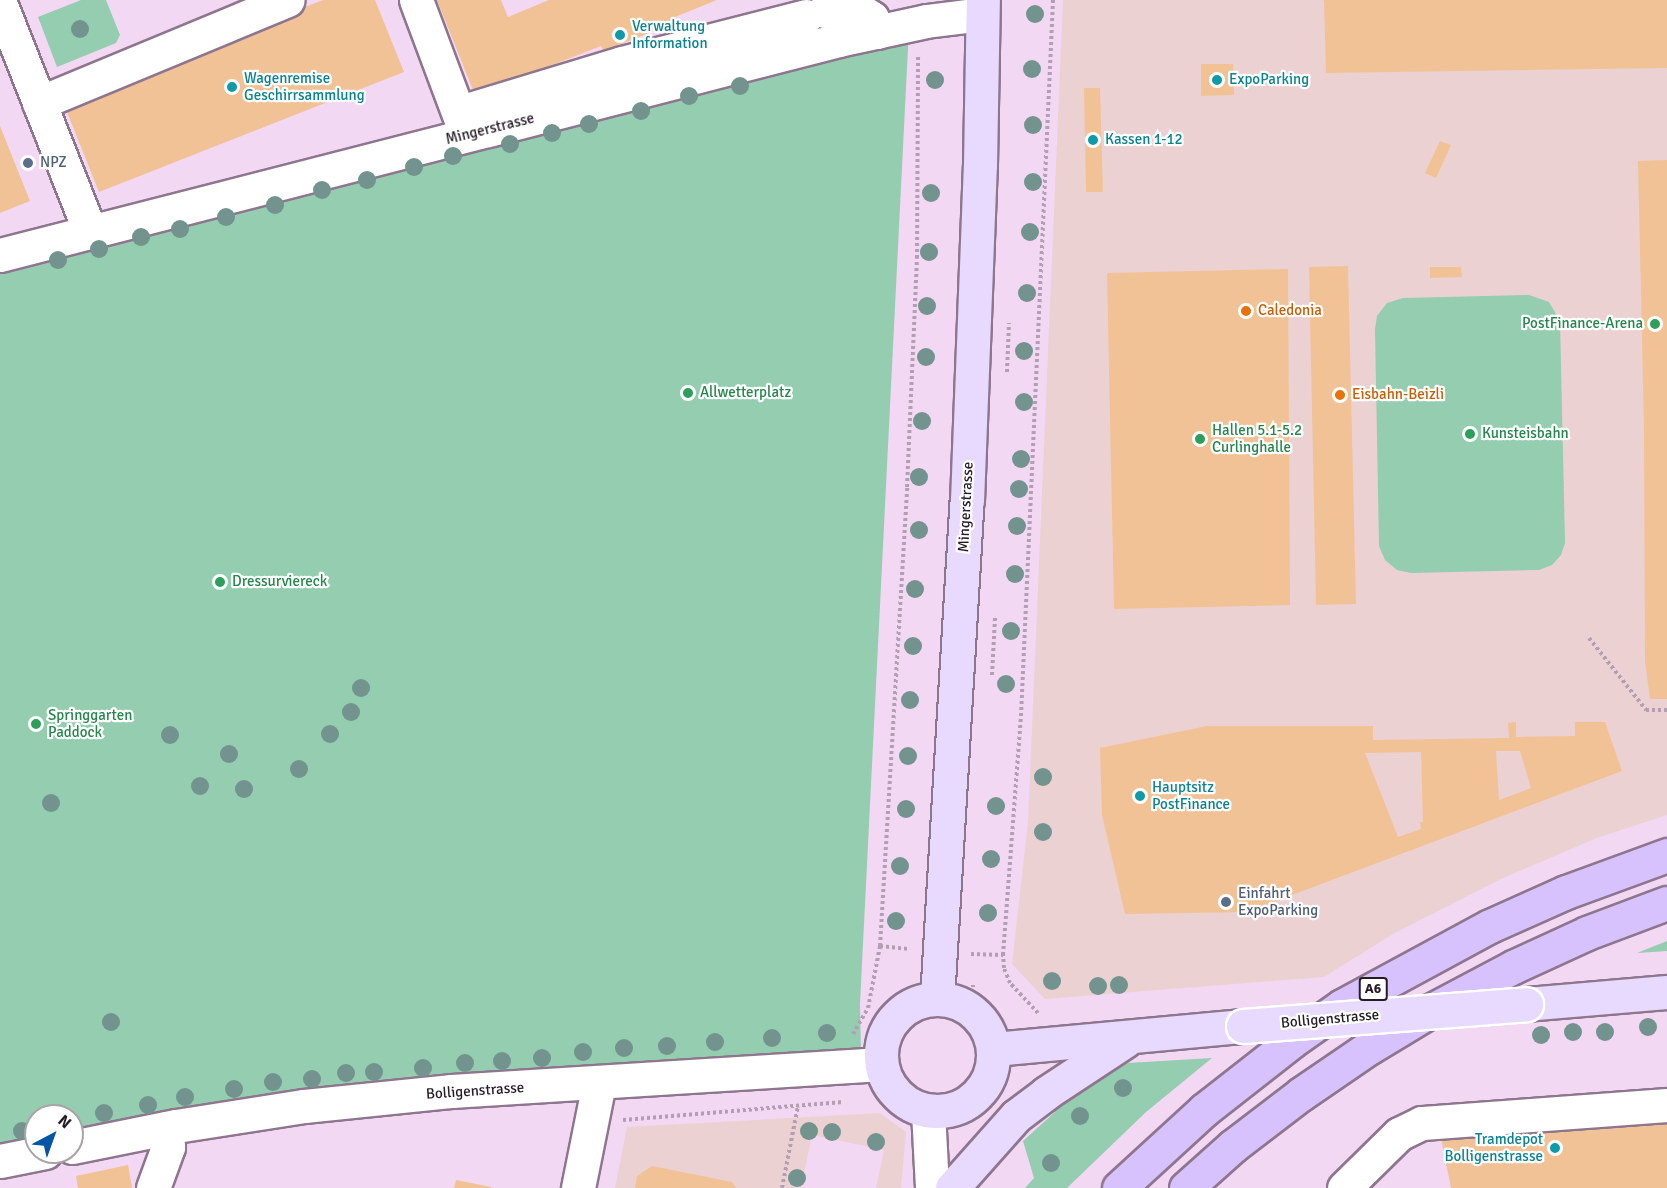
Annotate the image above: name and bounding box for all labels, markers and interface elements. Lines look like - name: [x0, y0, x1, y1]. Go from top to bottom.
- place label: Verwaltung Information: [632, 17, 708, 52]
- marker: Verwaltung Information: [613, 28, 627, 42]
- place label: Wagenremise Geschirrsammlung: [244, 69, 365, 104]
- place label: ExpoParking: [1229, 71, 1309, 89]
- marker: ExpoParking: [1210, 73, 1224, 87]
- marker: Wagenremise Geschirrsammlung: [225, 80, 239, 94]
- street label: Mingerstrasse: [444, 109, 536, 149]
- place label: Kassen 1-12: [1105, 131, 1183, 149]
- marker: Kassen 1-12: [1086, 133, 1100, 147]
- place label: NPZ: [40, 154, 67, 172]
- marker: NPZ: [21, 156, 35, 170]
- place label: Caledonia: [1258, 302, 1322, 320]
- marker: Caledonia: [1239, 304, 1253, 318]
- place label: PostFinance-Arena: [1522, 315, 1643, 333]
- marker: PostFinance-Arena: [1648, 317, 1662, 331]
- place label: Allwetterplatz: [700, 384, 791, 402]
- marker: Allwetterplatz: [681, 386, 695, 400]
- place label: Eisbahn-Beizli: [1352, 386, 1444, 404]
- marker: Eisbahn-Beizli: [1333, 388, 1347, 402]
- place label: Hallen 5.1-5.2 Curlinghalle: [1212, 421, 1302, 456]
- place label: Kunsteisbahn: [1482, 425, 1569, 443]
- marker: Kunsteisbahn: [1463, 427, 1477, 441]
- marker: Hallen 5.1-5.2 Curlinghalle: [1193, 432, 1207, 446]
- street label: Mingerstrasse: [955, 461, 977, 553]
- place label: Dressurviereck: [232, 573, 327, 591]
- marker: Dressurviereck: [213, 575, 227, 589]
- place label: Springgarten Paddock: [48, 706, 132, 741]
- marker: Springgarten Paddock: [29, 717, 43, 731]
- place label: Hauptsitz PostFinance: [1152, 778, 1230, 813]
- marker: Hauptsitz PostFinance: [1133, 789, 1147, 803]
- place label: Einfahrt ExpoParking: [1238, 884, 1318, 919]
- marker: Einfahrt ExpoParking: [1219, 895, 1233, 909]
- road number: A6: [1358, 978, 1388, 1000]
- street label: Bolligenstrasse: [1280, 1006, 1380, 1032]
- street label: Bolligenstrasse: [425, 1079, 525, 1103]
- north arrow: [24, 1104, 84, 1164]
- text: N: [54, 1111, 75, 1133]
- place label: Tramdepot Bolligenstrasse: [1444, 1130, 1543, 1165]
- marker: Tramdepot Bolligenstrasse: [1548, 1141, 1562, 1155]

